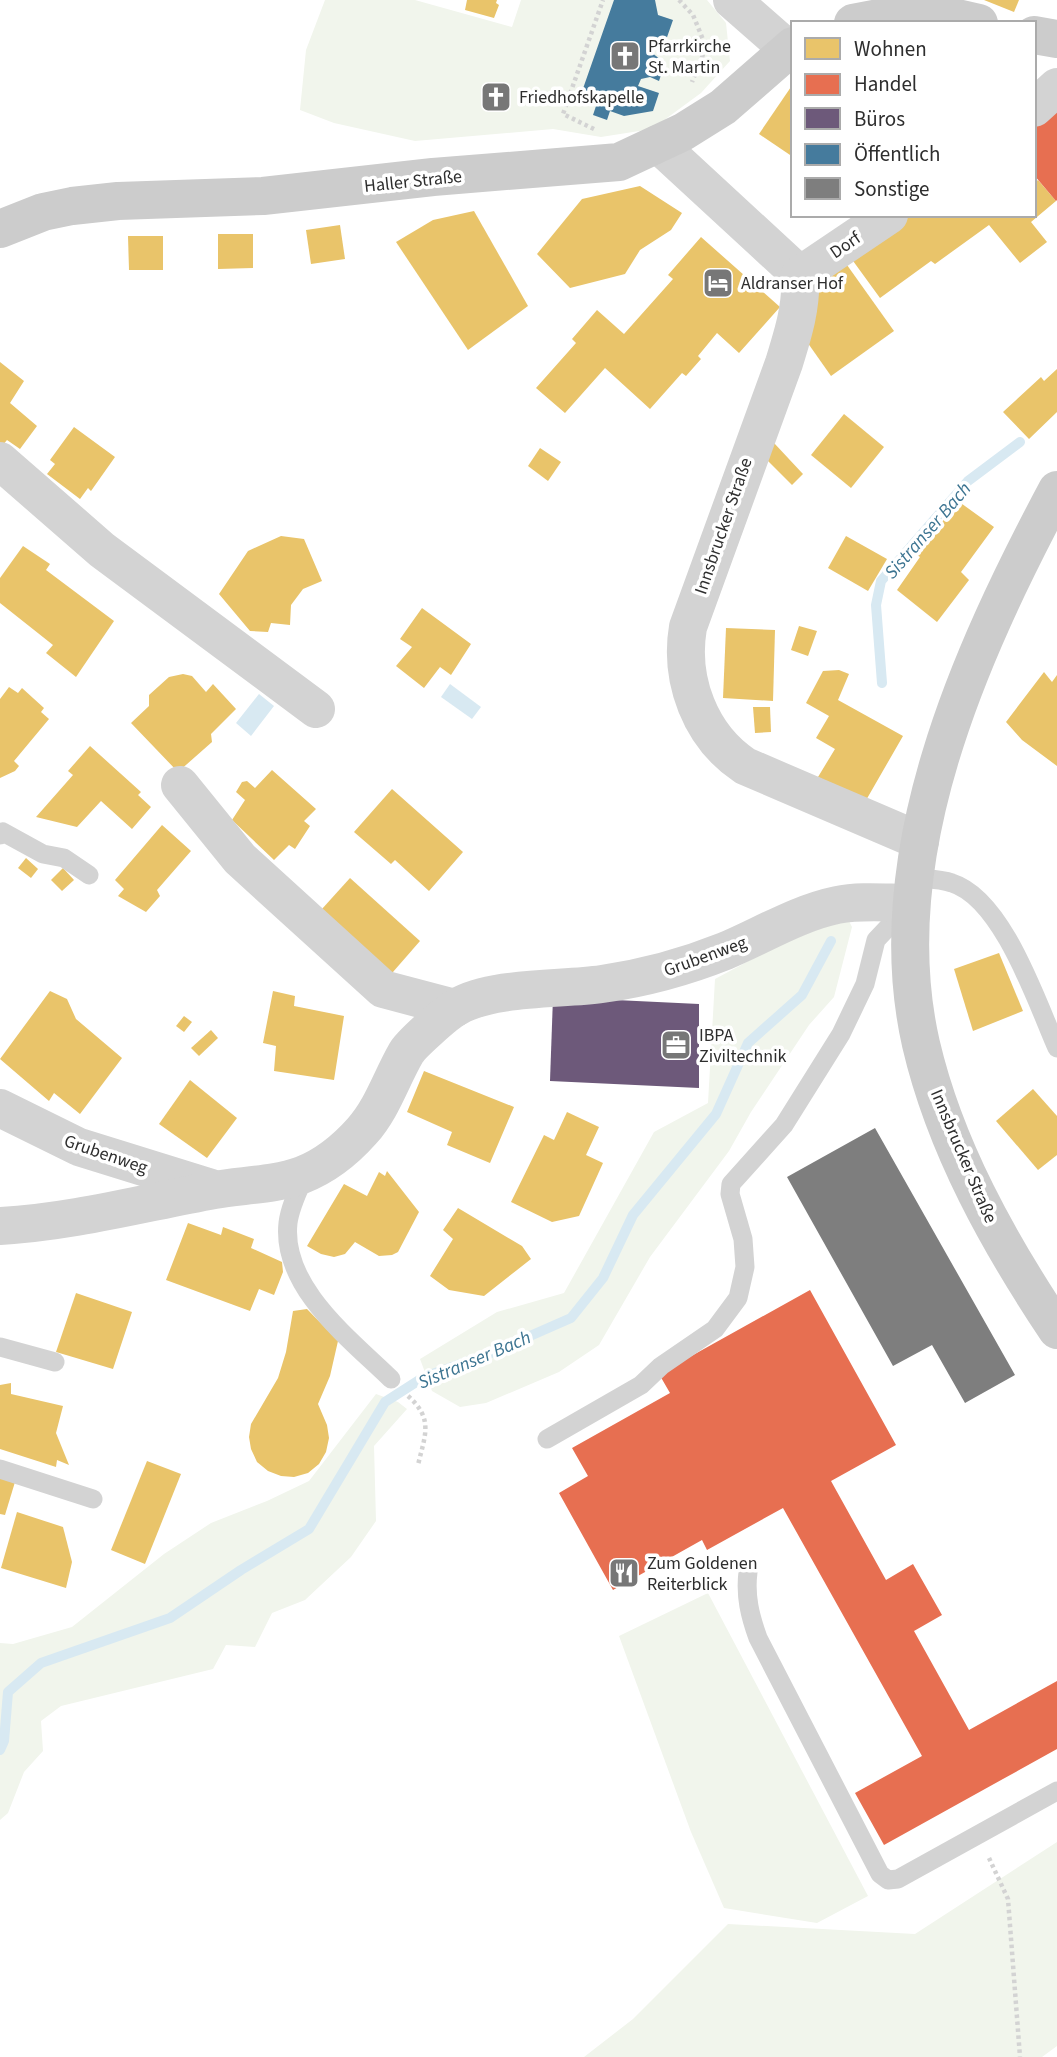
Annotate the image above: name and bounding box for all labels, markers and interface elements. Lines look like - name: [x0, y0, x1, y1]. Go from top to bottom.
- legend: [791, 21, 1036, 217]
- place label: Pfarrkirche St. Martin: [648, 34, 731, 80]
- text: Wohnen: [854, 34, 927, 64]
- church icon: Pfarrkirche St. Martin: [608, 39, 642, 73]
- text: Handel: [854, 69, 917, 99]
- church icon: Friedhofskapelle: [479, 80, 513, 114]
- place label: Friedhofskapelle: [519, 85, 644, 110]
- text: Büros: [854, 104, 905, 134]
- text: Öffentlich: [854, 139, 940, 169]
- street label: Haller Straße: [363, 164, 463, 199]
- text: Sonstige: [854, 174, 929, 204]
- street label: Dorf: [825, 226, 866, 265]
- hotel icon: Aldranser Hof: [701, 266, 735, 300]
- place label: Aldranser Hof: [741, 271, 844, 296]
- street label: Innsbrucker Straße: [688, 454, 759, 598]
- water label: Sistranser Bach: [878, 477, 978, 585]
- street label: Grubenweg: [660, 930, 750, 983]
- place label: IBPA Ziviltechnik: [699, 1023, 787, 1069]
- office icon: IBPA Ziviltechnik: [659, 1028, 693, 1062]
- street label: Innsbrucker Straße: [924, 1086, 1003, 1227]
- street label: Grubenweg: [61, 1129, 151, 1180]
- water label: Sistranser Bach: [414, 1324, 535, 1396]
- place label: Zum Goldenen Reiterblick: [647, 1551, 758, 1597]
- restaurant icon: Zum Goldenen Reiterblick: [607, 1556, 641, 1590]

